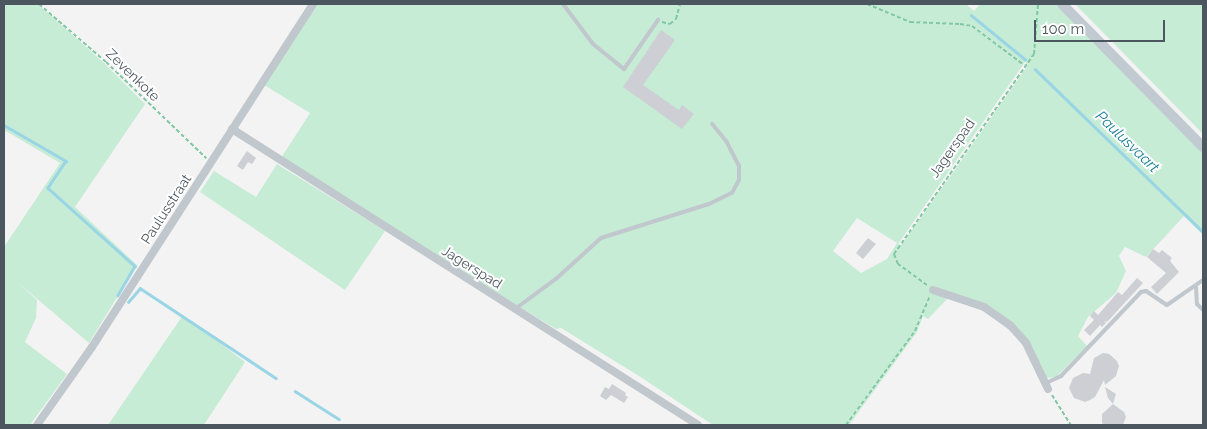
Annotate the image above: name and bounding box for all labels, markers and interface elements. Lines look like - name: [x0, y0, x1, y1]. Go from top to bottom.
- scale bar: [1037, 10, 1168, 42]
- text: 100 m: [1042, 20, 1084, 38]
- street label: Zevenkote: [103, 45, 163, 105]
- water label: Paulusvaart: [1092, 107, 1162, 177]
- street label: Jagerspad: [926, 115, 978, 181]
- street label: Paulusstraat: [137, 171, 195, 247]
- street label: Jagerspad: [439, 242, 505, 292]

